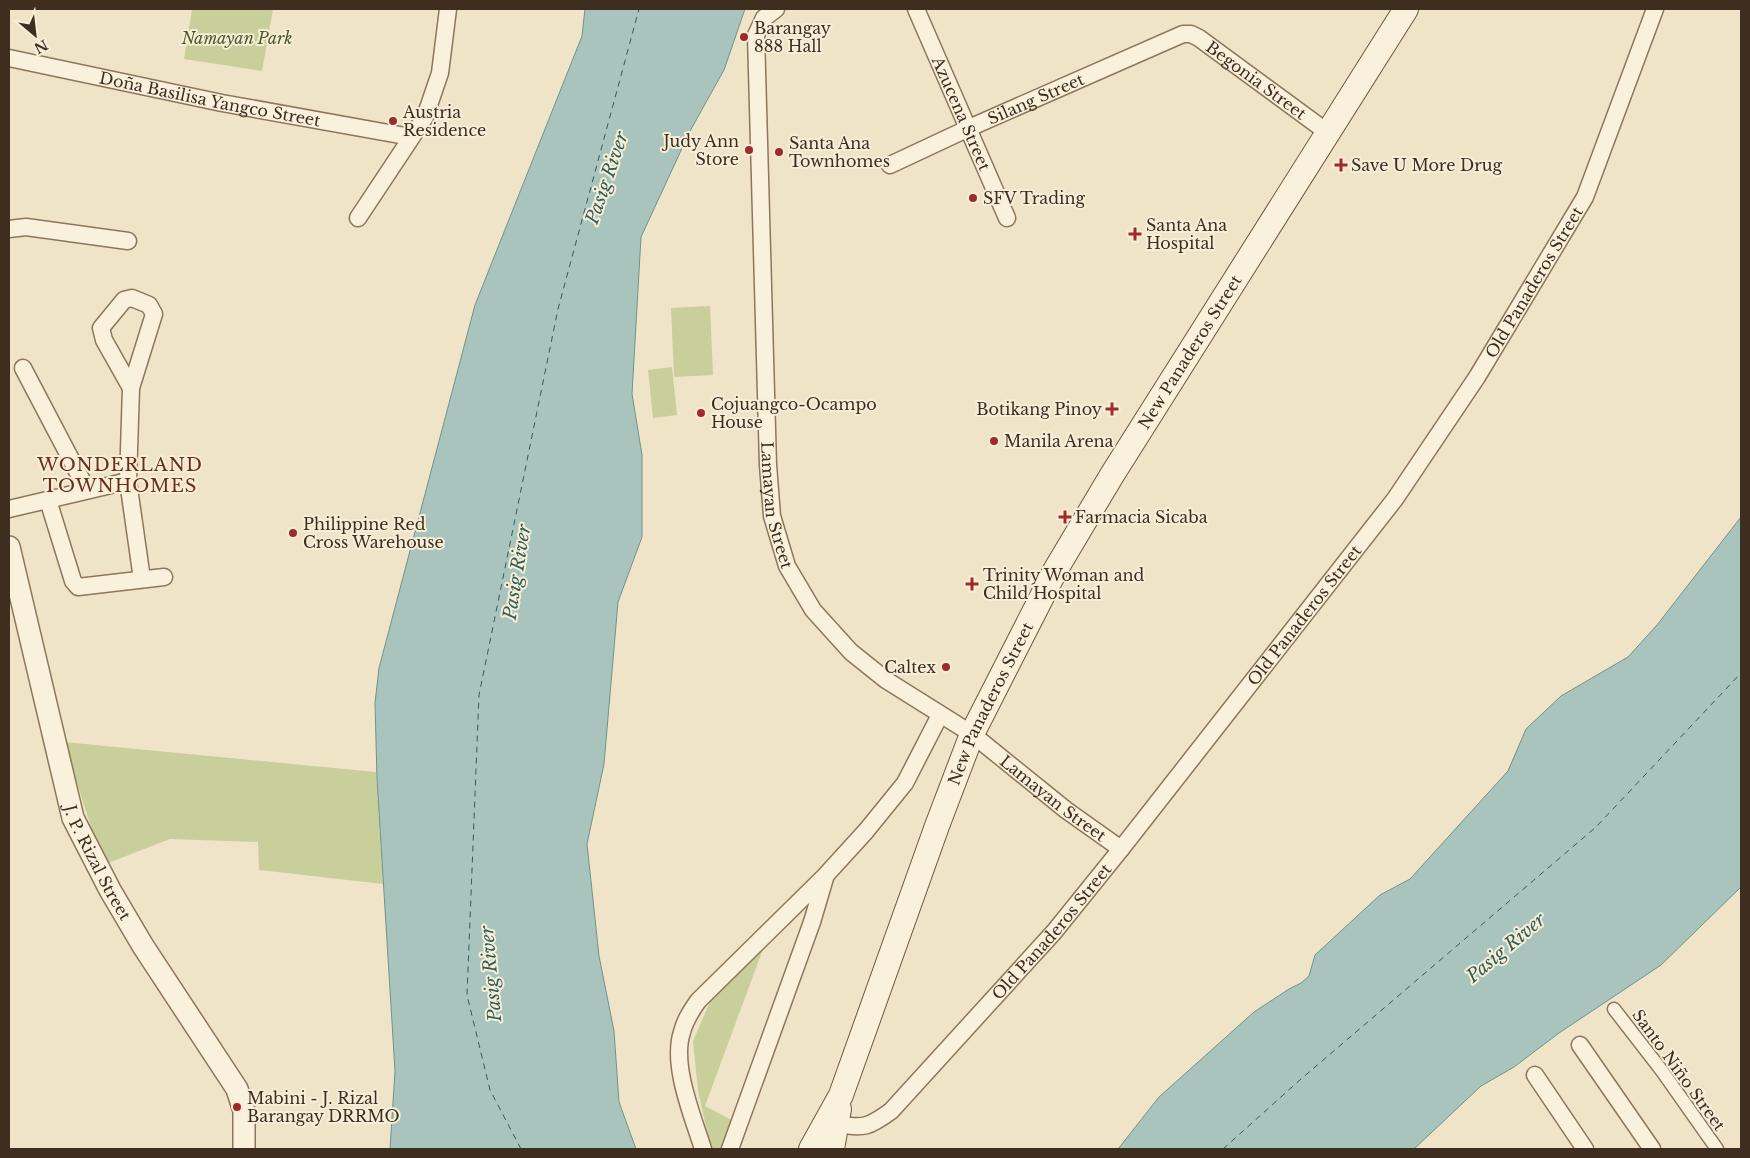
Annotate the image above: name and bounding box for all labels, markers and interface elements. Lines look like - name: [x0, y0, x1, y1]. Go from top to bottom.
- north arrow: [10, 10, 60, 60]
- place label: Barangay 888 Hall: [754, 18, 832, 56]
- park label: Namayan Park: [180, 28, 293, 48]
- marker: Barangay 888 Hall: [738, 31, 750, 43]
- text: N: [31, 35, 51, 58]
- street label: Begonia Street: [1202, 37, 1310, 123]
- street label: Azucena Street: [928, 53, 995, 174]
- street label: Doña Basilisa Yangco Street: [97, 67, 322, 131]
- street label: Silang Street: [984, 69, 1087, 129]
- place label: Austria Residence: [402, 102, 486, 140]
- marker: Austria Residence: [387, 115, 399, 127]
- water label: Pasig River: [581, 128, 633, 228]
- place label: Judy Ann Store: [662, 131, 739, 169]
- place label: Santa Ana Townhomes: [789, 133, 890, 171]
- marker: Judy Ann Store: [743, 144, 755, 156]
- marker: Santa Ana Townhomes: [773, 146, 785, 158]
- place label: Save U More Drug: [1351, 155, 1503, 175]
- marker: Save U More Drug: [1335, 159, 1347, 171]
- place label: SFV Trading: [983, 188, 1086, 208]
- marker: SFV Trading: [967, 192, 979, 204]
- street label: Old Panaderos Street: [1481, 203, 1587, 362]
- place label: Santa Ana Hospital: [1146, 215, 1227, 253]
- marker: Santa Ana Hospital: [1128, 227, 1142, 241]
- street label: New Panaderos Street: [1134, 271, 1246, 433]
- place label: Cojuangco-Ocampo House: [711, 394, 877, 432]
- place label: Botikang Pinoy: [976, 399, 1103, 419]
- marker: Botikang Pinoy: [1106, 403, 1118, 415]
- marker: Cojuangco-Ocampo House: [695, 407, 707, 419]
- place label: Manila Arena: [1004, 431, 1114, 451]
- marker: Manila Arena: [988, 435, 1000, 447]
- street label: Lamayan Street: [757, 441, 797, 571]
- district label: WONDERLAND TOWNHOMES: [36, 454, 203, 497]
- place label: Farmacia Sicaba: [1075, 507, 1208, 527]
- marker: Farmacia Sicaba: [1059, 511, 1071, 523]
- place label: Philippine Red Cross Warehouse: [303, 514, 444, 552]
- water label: Pasig River: [498, 522, 535, 622]
- marker: Philippine Red Cross Warehouse: [287, 527, 299, 539]
- street label: Old Panaderos Street: [1243, 541, 1365, 689]
- place label: Trinity Woman and Child Hospital: [983, 565, 1145, 603]
- marker: Trinity Woman and Child Hospital: [965, 577, 979, 591]
- street label: New Panaderos Street: [943, 619, 1037, 788]
- place label: Caltex: [884, 657, 936, 677]
- marker: Caltex: [940, 661, 952, 673]
- street label: Lamayan Street: [996, 751, 1110, 845]
- street label: J. P. Rizal Street: [60, 801, 136, 924]
- street label: Old Panaderos Street: [987, 859, 1115, 1004]
- water label: Pasig River: [1461, 908, 1550, 988]
- water label: Pasig River: [476, 924, 506, 1024]
- street label: Santo Niño Street: [1628, 1005, 1730, 1135]
- place label: Mabini - J. Rizal Barangay DRRMO: [247, 1088, 400, 1126]
- marker: Mabini - J. Rizal Barangay DRRMO: [231, 1101, 243, 1113]

